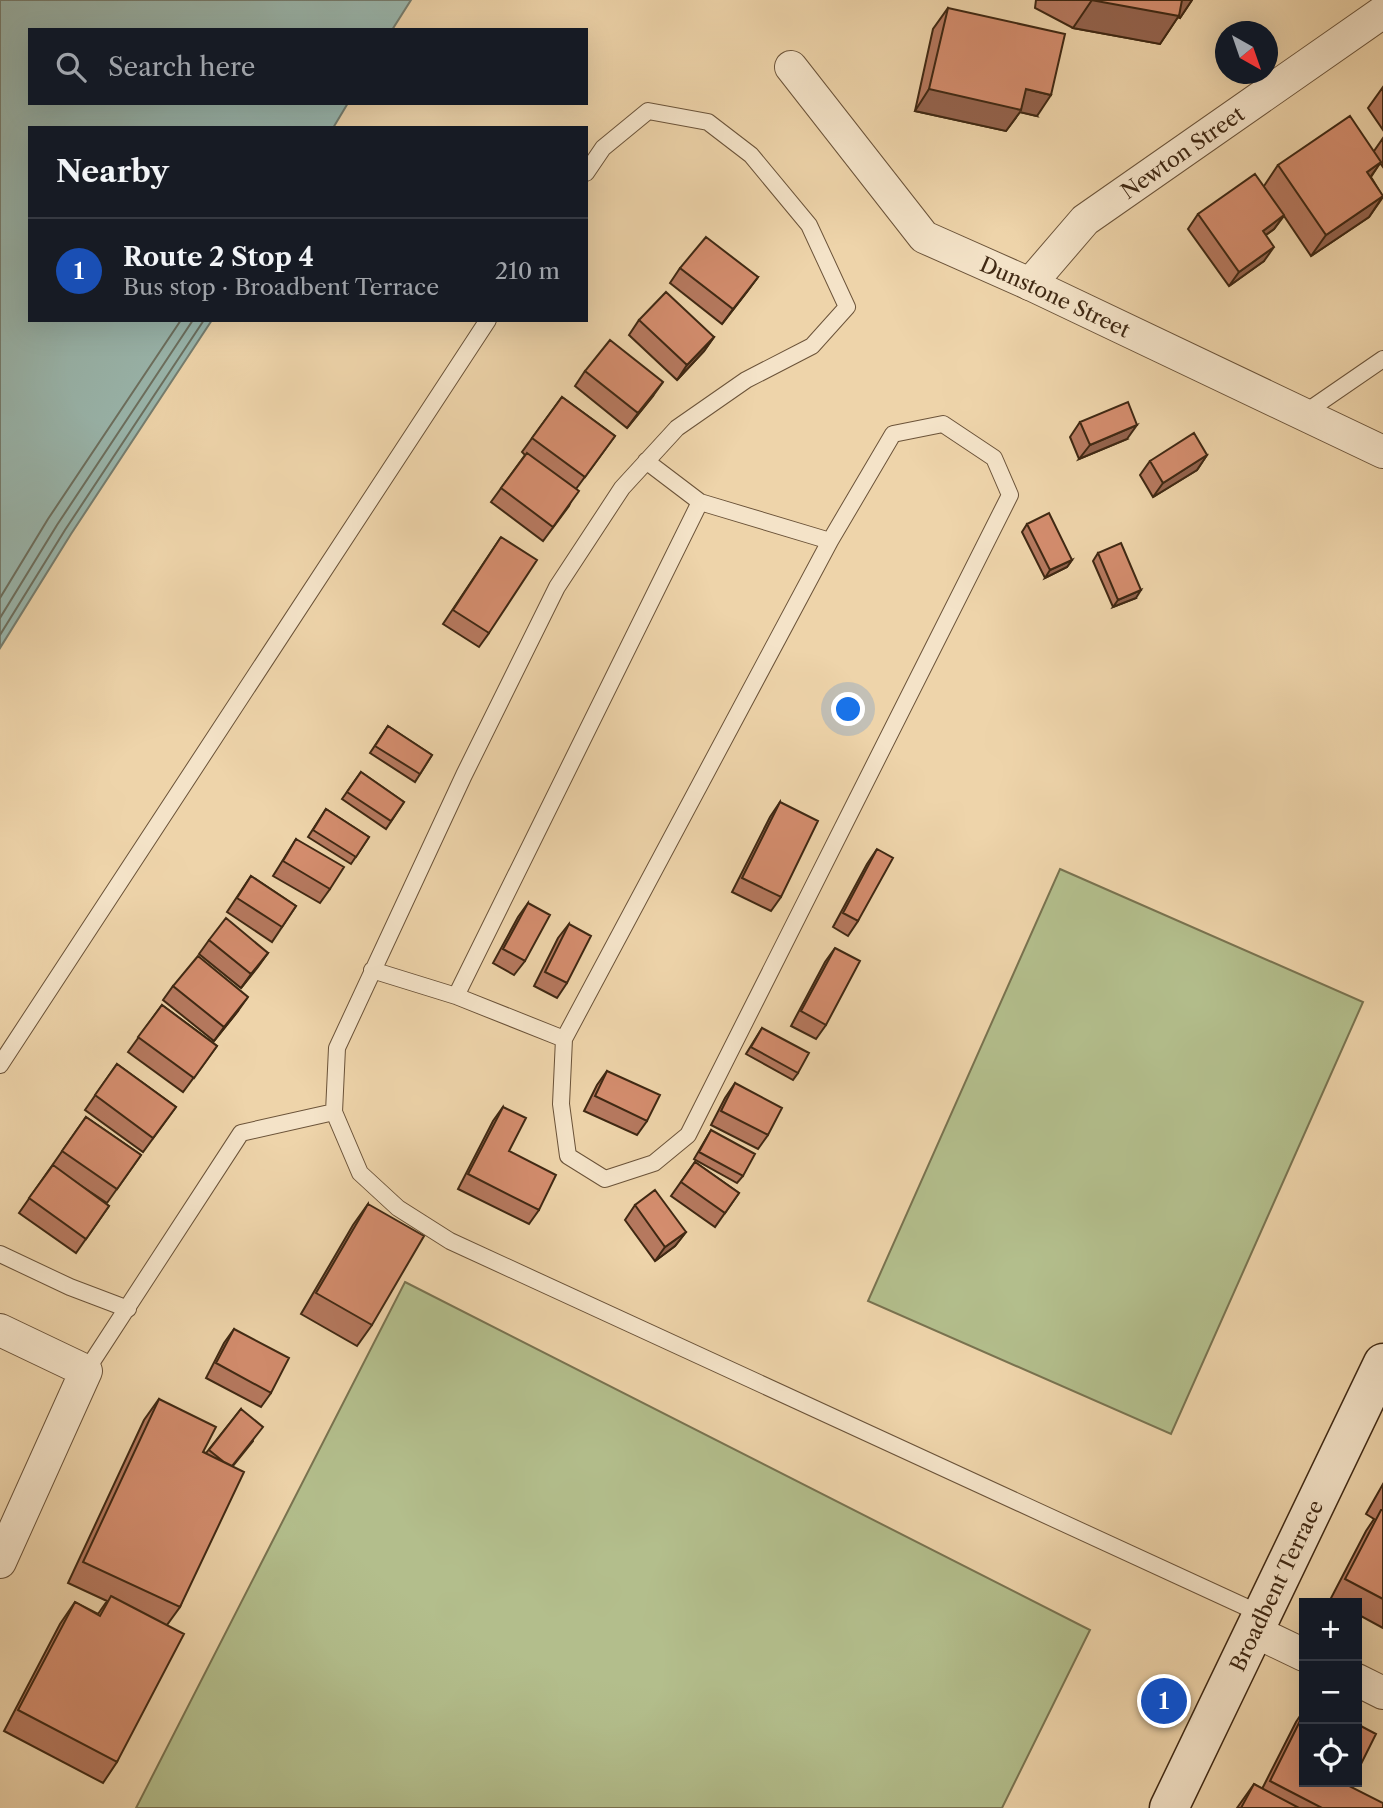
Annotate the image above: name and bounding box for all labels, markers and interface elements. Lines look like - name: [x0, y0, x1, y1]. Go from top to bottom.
- north arrow: [1215, 21, 1278, 84]
- search box: [28, 28, 588, 105]
- icon: search: [52, 48, 90, 86]
- text: Search here: [108, 51, 255, 83]
- street label: Newton Street: [1116, 100, 1249, 204]
- text: Nearby: [56, 153, 169, 190]
- text: Route 2 Stop 4: [123, 241, 314, 273]
- street label: Dunstone Street: [976, 251, 1135, 343]
- text: 1: [74, 257, 84, 285]
- text: 210 m: [495, 257, 560, 285]
- text: Bus stop · Broadbent Terrace: [123, 273, 439, 301]
- your location: [831, 692, 865, 726]
- street label: Broadbent Terrace: [1224, 1496, 1328, 1675]
- map controls: [1299, 1598, 1362, 1787]
- button: +: [1299, 1598, 1362, 1661]
- button: −: [1299, 1661, 1362, 1724]
- pin: 1: [1141, 1675, 1187, 1727]
- button: locate: [1299, 1724, 1362, 1787]

